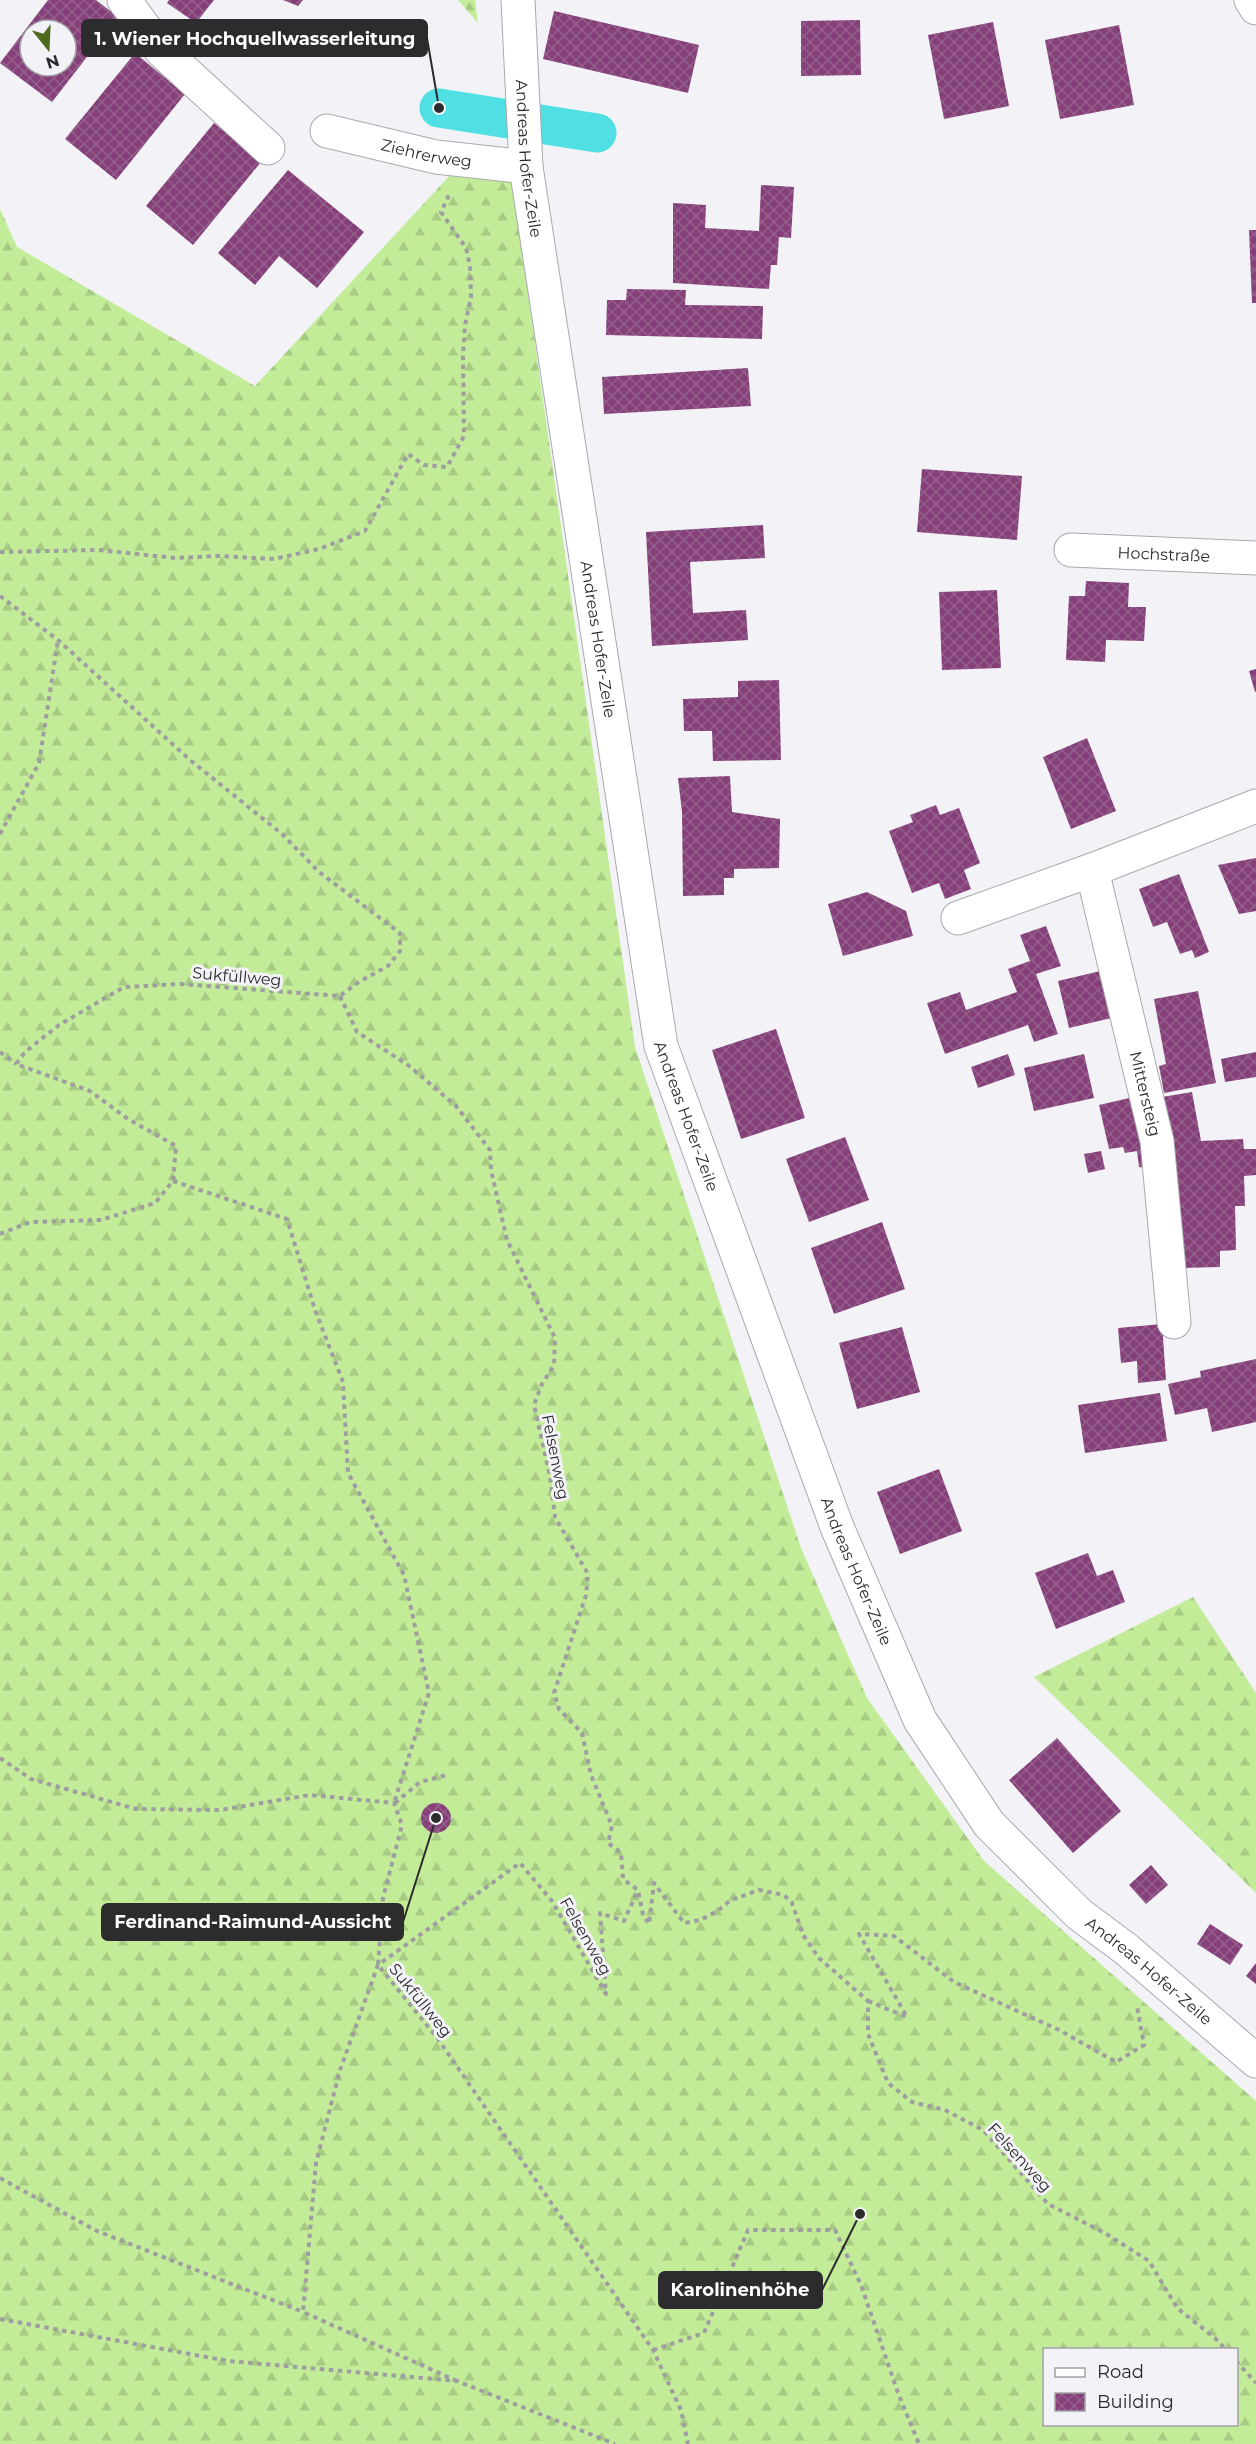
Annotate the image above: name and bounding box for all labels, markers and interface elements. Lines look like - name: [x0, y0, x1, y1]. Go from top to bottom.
- north arrow: [18, 18, 78, 78]
- callout: 1. Wiener Hochquellwasserleitung: [82, 20, 427, 56]
- text: 1. Wiener Hochquellwasserleitung: [95, 28, 415, 50]
- text: N: [43, 51, 62, 73]
- street label: Andreas Hofer-Zeile: [512, 79, 546, 239]
- street label: Ziehrerweg: [379, 135, 473, 171]
- street label: Hochstraße: [1117, 543, 1211, 566]
- street label: Andreas Hofer-Zeile: [577, 559, 619, 719]
- street label: Sukfüllweg: [192, 963, 282, 990]
- street label: Andreas Hofer-Zeile: [650, 1038, 722, 1194]
- street label: Mittersteig: [1126, 1049, 1165, 1138]
- street label: Felsenweg: [538, 1413, 573, 1501]
- street label: Andreas Hofer-Zeile: [817, 1495, 896, 1648]
- street label: Felsenweg: [556, 1894, 615, 1978]
- callout: Ferdinand-Raimund-Aussicht: [102, 1904, 403, 1940]
- text: Ferdinand-Raimund-Aussicht: [114, 1911, 392, 1933]
- street label: Andreas Hofer-Zeile: [1082, 1913, 1216, 2029]
- street label: Sukfüllweg: [385, 1960, 456, 2041]
- street label: Felsenweg: [984, 2119, 1056, 2196]
- callout: Karolinenhöhe: [659, 2272, 822, 2308]
- text: Karolinenhöhe: [671, 2279, 809, 2301]
- legend: [1043, 2348, 1238, 2426]
- text: Road: [1097, 2361, 1144, 2383]
- text: Building: [1097, 2391, 1174, 2413]

